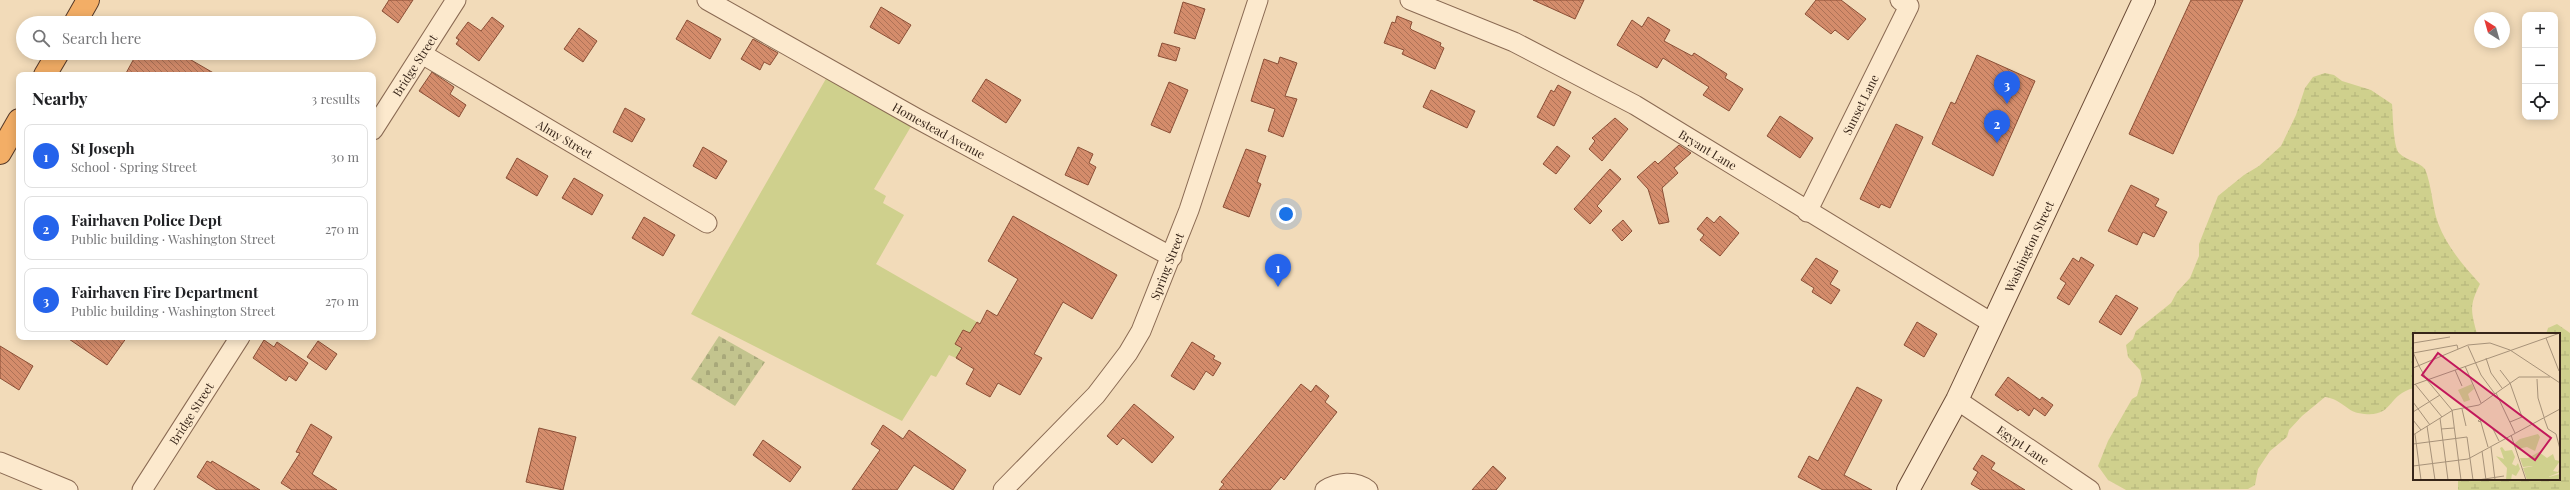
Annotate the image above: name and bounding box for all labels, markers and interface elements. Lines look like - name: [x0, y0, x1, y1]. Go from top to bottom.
- north arrow: [2474, 12, 2510, 48]
- map controls: [2522, 12, 2558, 120]
- button: +: [2522, 12, 2558, 48]
- search box: [16, 16, 376, 60]
- icon: search: [30, 27, 52, 49]
- text: Search here: [62, 28, 141, 48]
- street label: Bridge Street: [389, 30, 441, 99]
- button: −: [2522, 48, 2558, 84]
- pin: 3: [1994, 71, 2020, 104]
- street label: Sunset Lane: [1839, 72, 1882, 137]
- button: locate: [2522, 84, 2558, 120]
- text: Nearby: [32, 87, 87, 109]
- text: 3 results: [311, 90, 360, 107]
- street label: Homestead Avenue: [890, 98, 988, 162]
- pin: 2: [1984, 110, 2010, 143]
- street label: Almy Street: [533, 115, 596, 162]
- street label: Bryant Lane: [1676, 126, 1740, 173]
- text: St Joseph: [71, 138, 135, 158]
- text: 1: [44, 148, 48, 165]
- text: 30 m: [331, 148, 359, 165]
- text: School · Spring Street: [71, 158, 197, 175]
- street label: Washington Street: [2000, 198, 2057, 295]
- your location: [1276, 204, 1296, 224]
- text: Fairhaven Police Dept: [71, 210, 222, 230]
- text: 2: [43, 220, 49, 237]
- text: 270 m: [325, 220, 359, 237]
- text: Public building · Washington Street: [71, 230, 275, 247]
- street label: Spring Street: [1146, 230, 1188, 302]
- pin: 1: [1265, 254, 1291, 287]
- text: Fairhaven Fire Department: [71, 282, 258, 302]
- text: 3: [43, 292, 49, 309]
- text: 270 m: [325, 292, 359, 309]
- text: Public building · Washington Street: [71, 302, 275, 319]
- inset map: [2413, 333, 2560, 480]
- street label: Bridge Street: [165, 379, 217, 448]
- street label: Egypt Lane: [1994, 421, 2053, 468]

